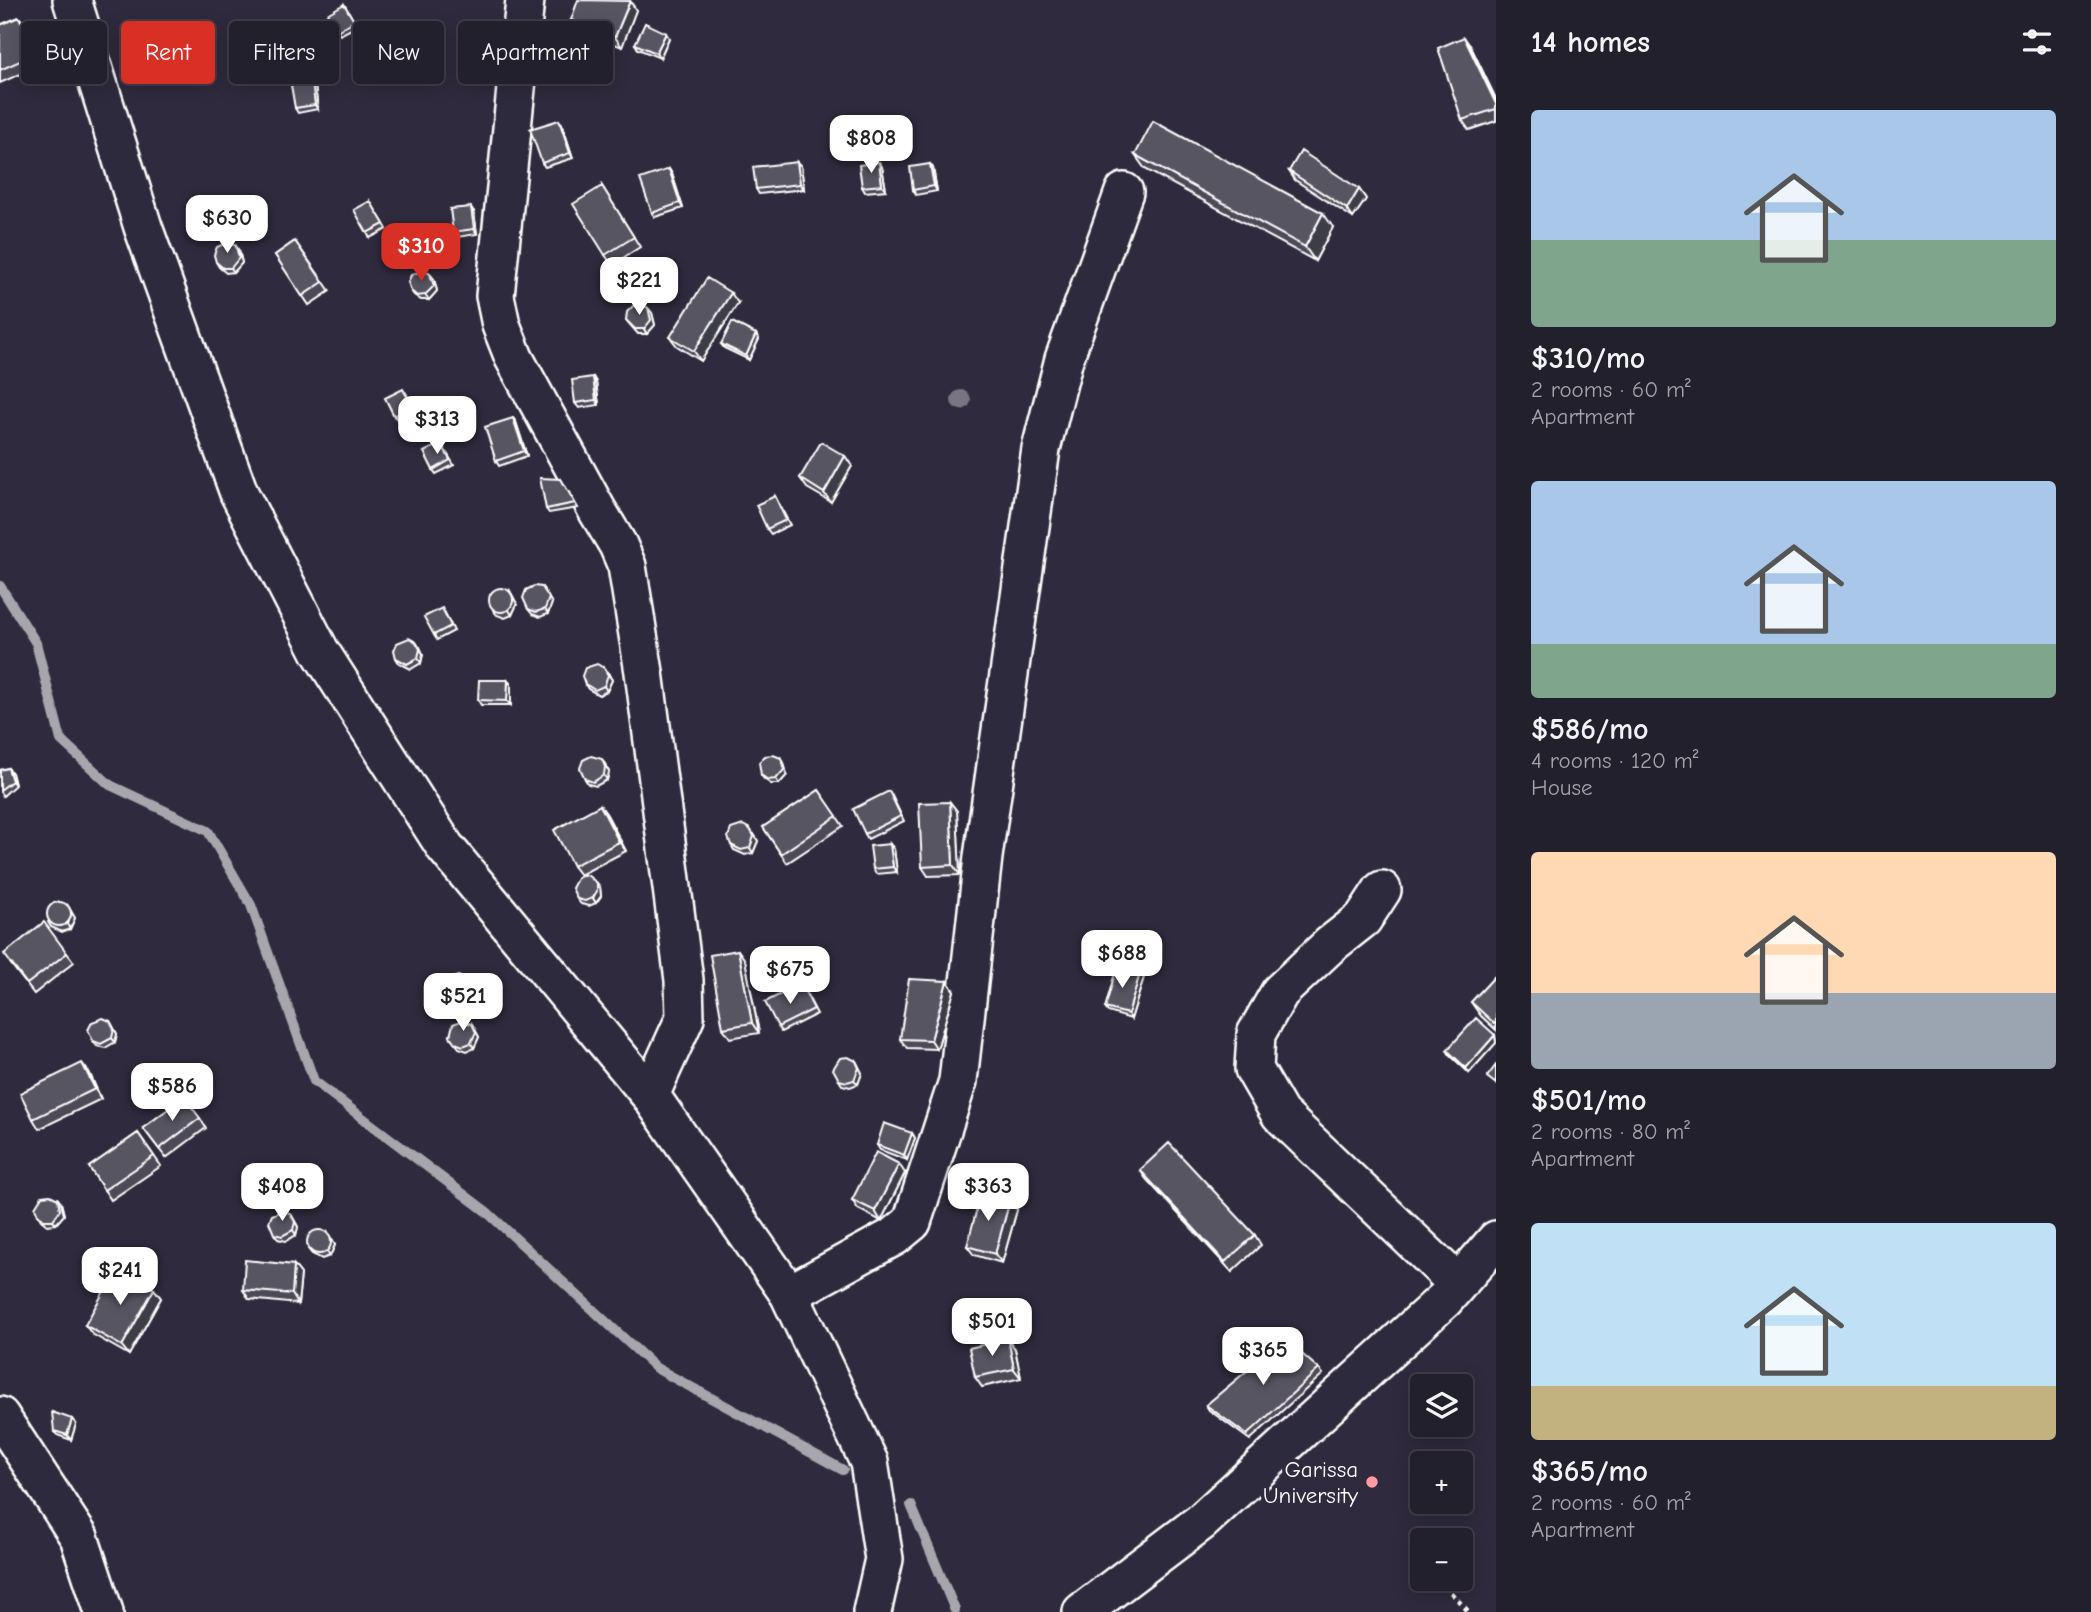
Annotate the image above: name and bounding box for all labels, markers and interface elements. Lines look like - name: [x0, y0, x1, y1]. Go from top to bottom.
- chip: Buy: [21, 21, 107, 84]
- chip: Rent: [121, 21, 215, 84]
- chip: Filters: [229, 21, 339, 84]
- chip: New: [353, 21, 444, 84]
- chip: Apartment: [458, 21, 613, 84]
- icon: filters: [2018, 23, 2056, 61]
- text: 14 homes: [1531, 25, 1650, 60]
- pin: $808: [830, 116, 912, 175]
- text: $808: [846, 124, 896, 151]
- icon: home: [1731, 155, 1857, 281]
- pin: $630: [186, 196, 268, 255]
- text: $630: [202, 204, 252, 231]
- pin: $310: [380, 224, 462, 283]
- text: $310: [397, 232, 445, 259]
- pin: $221: [598, 258, 680, 317]
- text: $221: [616, 266, 662, 293]
- text: $310/mo: [1531, 341, 1645, 376]
- text: 2 rooms · 60 m²: [1531, 376, 1691, 403]
- pin: $313: [396, 396, 478, 456]
- text: Apartment: [1531, 403, 1634, 430]
- text: $313: [414, 405, 460, 432]
- icon: home: [1731, 526, 1857, 652]
- text: $586/mo: [1531, 712, 1649, 747]
- text: 4 rooms · 120 m²: [1531, 747, 1698, 774]
- text: House: [1531, 774, 1593, 801]
- icon: home: [1731, 897, 1857, 1023]
- pin: $688: [1081, 930, 1163, 990]
- text: $688: [1097, 939, 1147, 966]
- pin: $675: [749, 946, 831, 1006]
- text: $675: [766, 955, 814, 982]
- pin: $521: [422, 974, 504, 1033]
- text: $521: [440, 982, 486, 1009]
- pin: $586: [131, 1064, 213, 1123]
- text: $586: [147, 1072, 197, 1099]
- text: $501/mo: [1531, 1083, 1646, 1118]
- text: 2 rooms · 80 m²: [1531, 1118, 1690, 1145]
- text: Apartment: [1531, 1145, 1634, 1172]
- pin: $408: [241, 1164, 323, 1223]
- pin: $363: [947, 1164, 1029, 1223]
- text: $408: [257, 1172, 307, 1199]
- text: $363: [964, 1172, 1012, 1199]
- pin: $241: [79, 1248, 161, 1307]
- text: $241: [98, 1256, 142, 1283]
- icon: home: [1731, 1268, 1857, 1394]
- pin: $501: [951, 1298, 1033, 1358]
- text: $501: [968, 1307, 1016, 1334]
- pin: $365: [1222, 1328, 1304, 1387]
- text: $365: [1238, 1336, 1288, 1363]
- map controls: [1410, 1374, 1473, 1591]
- button: layers: [1410, 1374, 1473, 1437]
- button: +: [1410, 1451, 1473, 1514]
- text: $365/mo: [1531, 1454, 1648, 1489]
- place label: Garissa University: [1263, 1456, 1359, 1509]
- marker: Garissa University: [1364, 1474, 1380, 1490]
- text: 2 rooms · 60 m²: [1531, 1489, 1691, 1516]
- text: Apartment: [1531, 1516, 1634, 1543]
- button: −: [1410, 1528, 1473, 1591]

